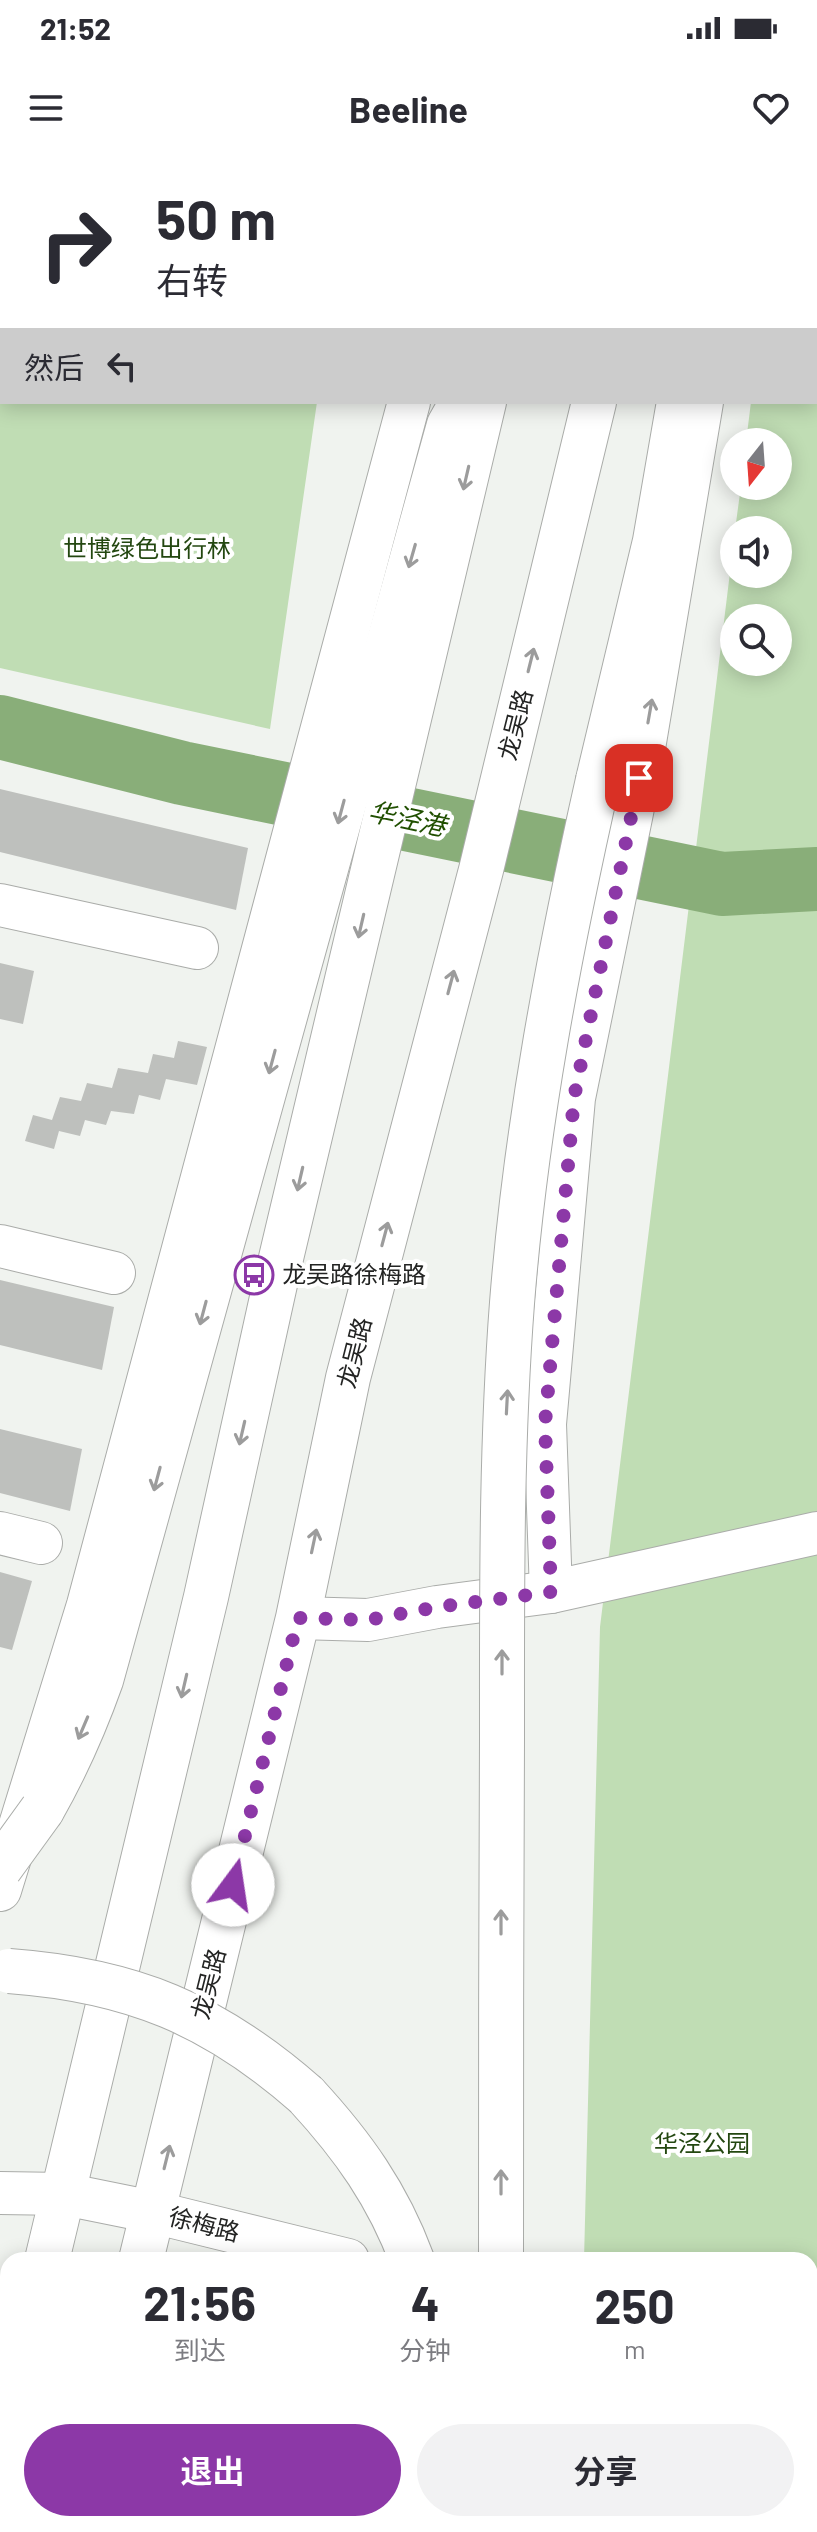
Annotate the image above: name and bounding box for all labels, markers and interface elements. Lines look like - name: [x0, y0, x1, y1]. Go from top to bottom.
- text: 21:52: [40, 10, 111, 46]
- icon: menu: [24, 86, 68, 130]
- icon: heart: [749, 86, 793, 130]
- text: Beeline: [349, 87, 468, 130]
- text: 50 m: [156, 184, 276, 251]
- icon: right: [24, 192, 128, 296]
- text: 右转: [156, 258, 228, 301]
- icon: left: [100, 344, 144, 388]
- text: 然后: [24, 349, 84, 385]
- north arrow: [720, 428, 792, 500]
- map controls: [720, 428, 792, 676]
- one-way arrow: [458, 465, 473, 490]
- button: sound: [720, 516, 792, 588]
- park label: 世博绿色出行林: [63, 533, 231, 562]
- one-way arrow: [404, 542, 419, 568]
- button: search: [720, 604, 792, 676]
- one-way arrow: [525, 648, 540, 673]
- street label: 龙吴路: [492, 686, 537, 763]
- one-way arrow: [644, 698, 659, 724]
- pin: [605, 744, 673, 812]
- icon: arrive: [617, 756, 661, 800]
- water label: 华泾港: [366, 794, 453, 842]
- one-way arrow: [333, 798, 348, 824]
- one-way arrow: [353, 913, 368, 939]
- one-way arrow: [445, 970, 460, 996]
- one-way arrow: [264, 1049, 279, 1075]
- one-way arrow: [292, 1166, 307, 1192]
- one-way arrow: [379, 1221, 394, 1247]
- bus stop icon: 龙吴路徐梅路: [233, 1254, 275, 1296]
- place label: 龙吴路徐梅路: [282, 1259, 426, 1288]
- one-way arrow: [194, 1299, 209, 1325]
- street label: 龙吴路: [331, 1314, 376, 1391]
- one-way arrow: [499, 1389, 514, 1416]
- one-way arrow: [234, 1419, 249, 1445]
- one-way arrow: [148, 1465, 163, 1491]
- one-way arrow: [307, 1529, 322, 1555]
- one-way arrow: [494, 1649, 510, 1676]
- one-way arrow: [176, 1673, 191, 1698]
- one-way arrow: [75, 1715, 90, 1740]
- position arrow: [191, 1843, 275, 1927]
- one-way arrow: [493, 1909, 509, 1936]
- street label: 龙吴路: [185, 1945, 230, 2022]
- park label: 华泾公园: [654, 2128, 750, 2157]
- one-way arrow: [160, 2145, 175, 2171]
- one-way arrow: [493, 2169, 509, 2196]
- street label: 徐梅路: [166, 2201, 243, 2246]
- text: 21:56: [143, 2273, 256, 2331]
- text: 4: [411, 2273, 440, 2331]
- text: 250: [595, 2276, 675, 2334]
- text: m: [624, 2333, 645, 2364]
- text: 到达: [174, 2334, 226, 2365]
- text: 分钟: [399, 2334, 451, 2365]
- button: 退出: [24, 2424, 401, 2516]
- button: 分享: [417, 2424, 794, 2516]

